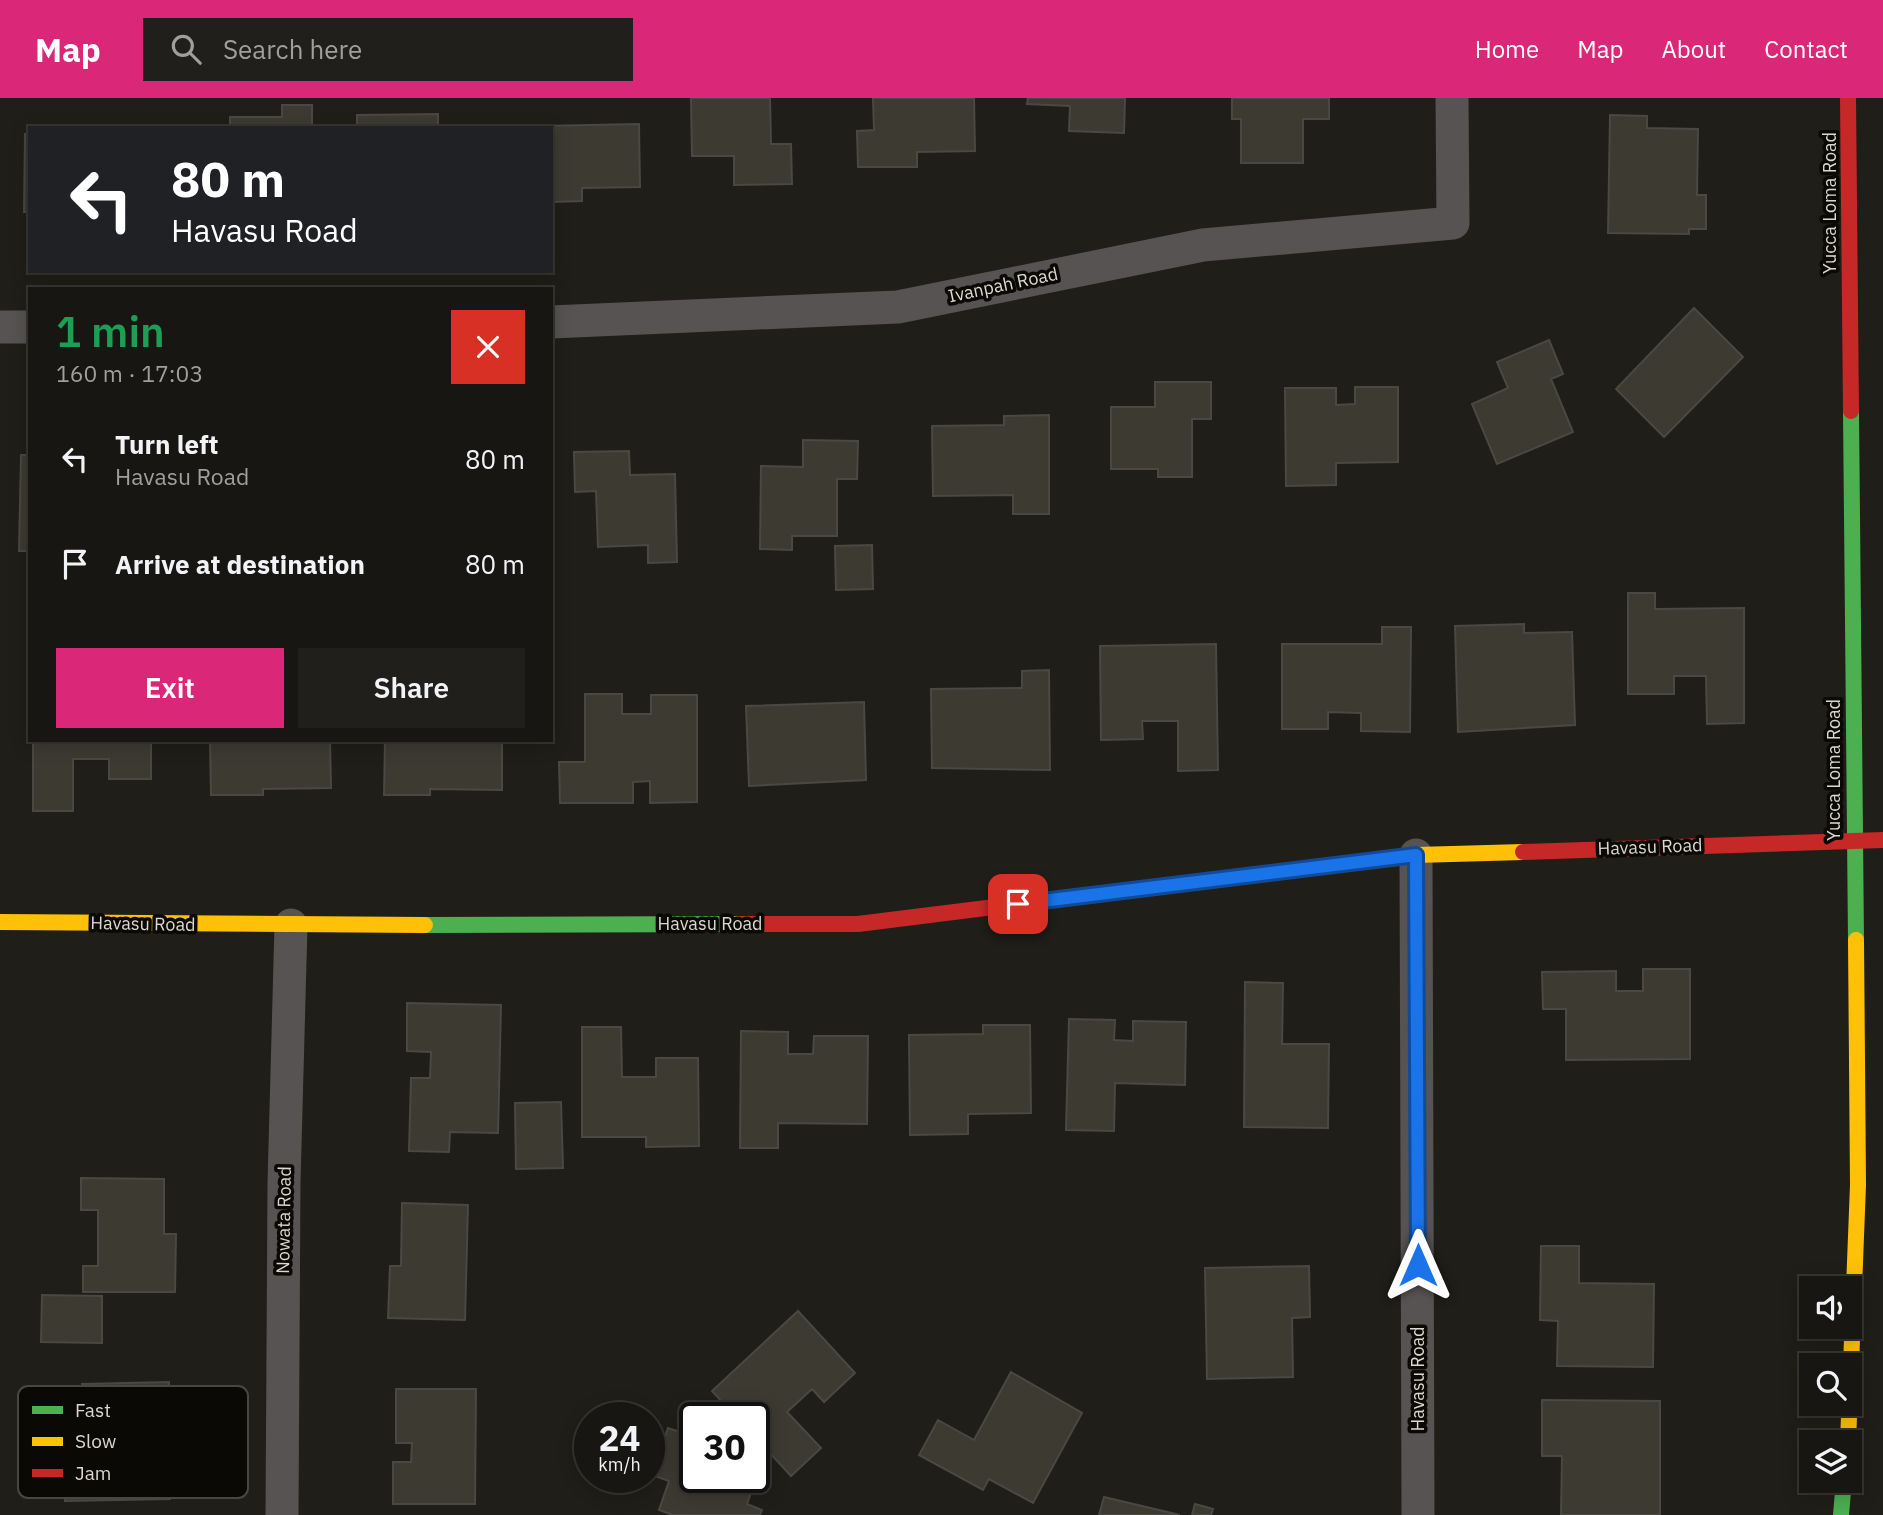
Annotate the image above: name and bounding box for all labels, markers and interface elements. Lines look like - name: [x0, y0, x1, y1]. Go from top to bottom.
- search box: [143, 18, 633, 81]
- text: Map: [35, 28, 101, 71]
- icon: search: [167, 30, 205, 68]
- text: Search here: [223, 32, 362, 66]
- text: Home: [1475, 33, 1539, 65]
- text: Map: [1577, 33, 1623, 65]
- text: About: [1661, 33, 1726, 65]
- text: Contact: [1764, 33, 1848, 65]
- street label: Yucca Loma Road: [1818, 132, 1841, 274]
- text: 80 m: [171, 147, 285, 210]
- icon: left: [56, 154, 147, 245]
- text: Havasu Road: [171, 209, 358, 251]
- street label: Ivanpah Road: [946, 262, 1060, 307]
- text: 1 min: [56, 304, 165, 359]
- button: close: [451, 310, 525, 384]
- text: 160 m · 17:03: [56, 358, 203, 388]
- text: Turn left: [115, 427, 218, 461]
- icon: left: [56, 440, 94, 478]
- text: 80 m: [465, 442, 525, 476]
- text: Havasu Road: [115, 461, 249, 491]
- icon: arrive: [56, 545, 94, 583]
- text: Arrive at destination: [115, 547, 365, 581]
- text: 80 m: [465, 547, 525, 581]
- button: Exit: [56, 648, 284, 728]
- button: Share: [298, 648, 525, 728]
- street label: Yucca Loma Road: [1822, 699, 1845, 841]
- street label: Havasu Road: [1597, 833, 1703, 860]
- pin: [988, 874, 1048, 934]
- icon: arrive: [999, 885, 1037, 923]
- street label: Havasu Road: [90, 911, 196, 936]
- street label: Havasu Road: [657, 912, 763, 935]
- street label: Nowata Road: [271, 1166, 296, 1274]
- position arrow: [1381, 1228, 1455, 1302]
- map controls: [1799, 1276, 1862, 1493]
- button: sound: [1799, 1276, 1862, 1339]
- street label: Havasu Road: [1406, 1326, 1429, 1432]
- button: search: [1799, 1353, 1862, 1416]
- legend: [18, 1386, 248, 1498]
- text: Fast: [75, 1398, 111, 1422]
- speed limit sign: 30: [679, 1402, 770, 1493]
- text: 24: [598, 1415, 641, 1461]
- text: Slow: [75, 1429, 116, 1453]
- button: layers: [1799, 1430, 1862, 1493]
- text: km/h: [598, 1453, 641, 1476]
- text: Jam: [75, 1461, 111, 1485]

